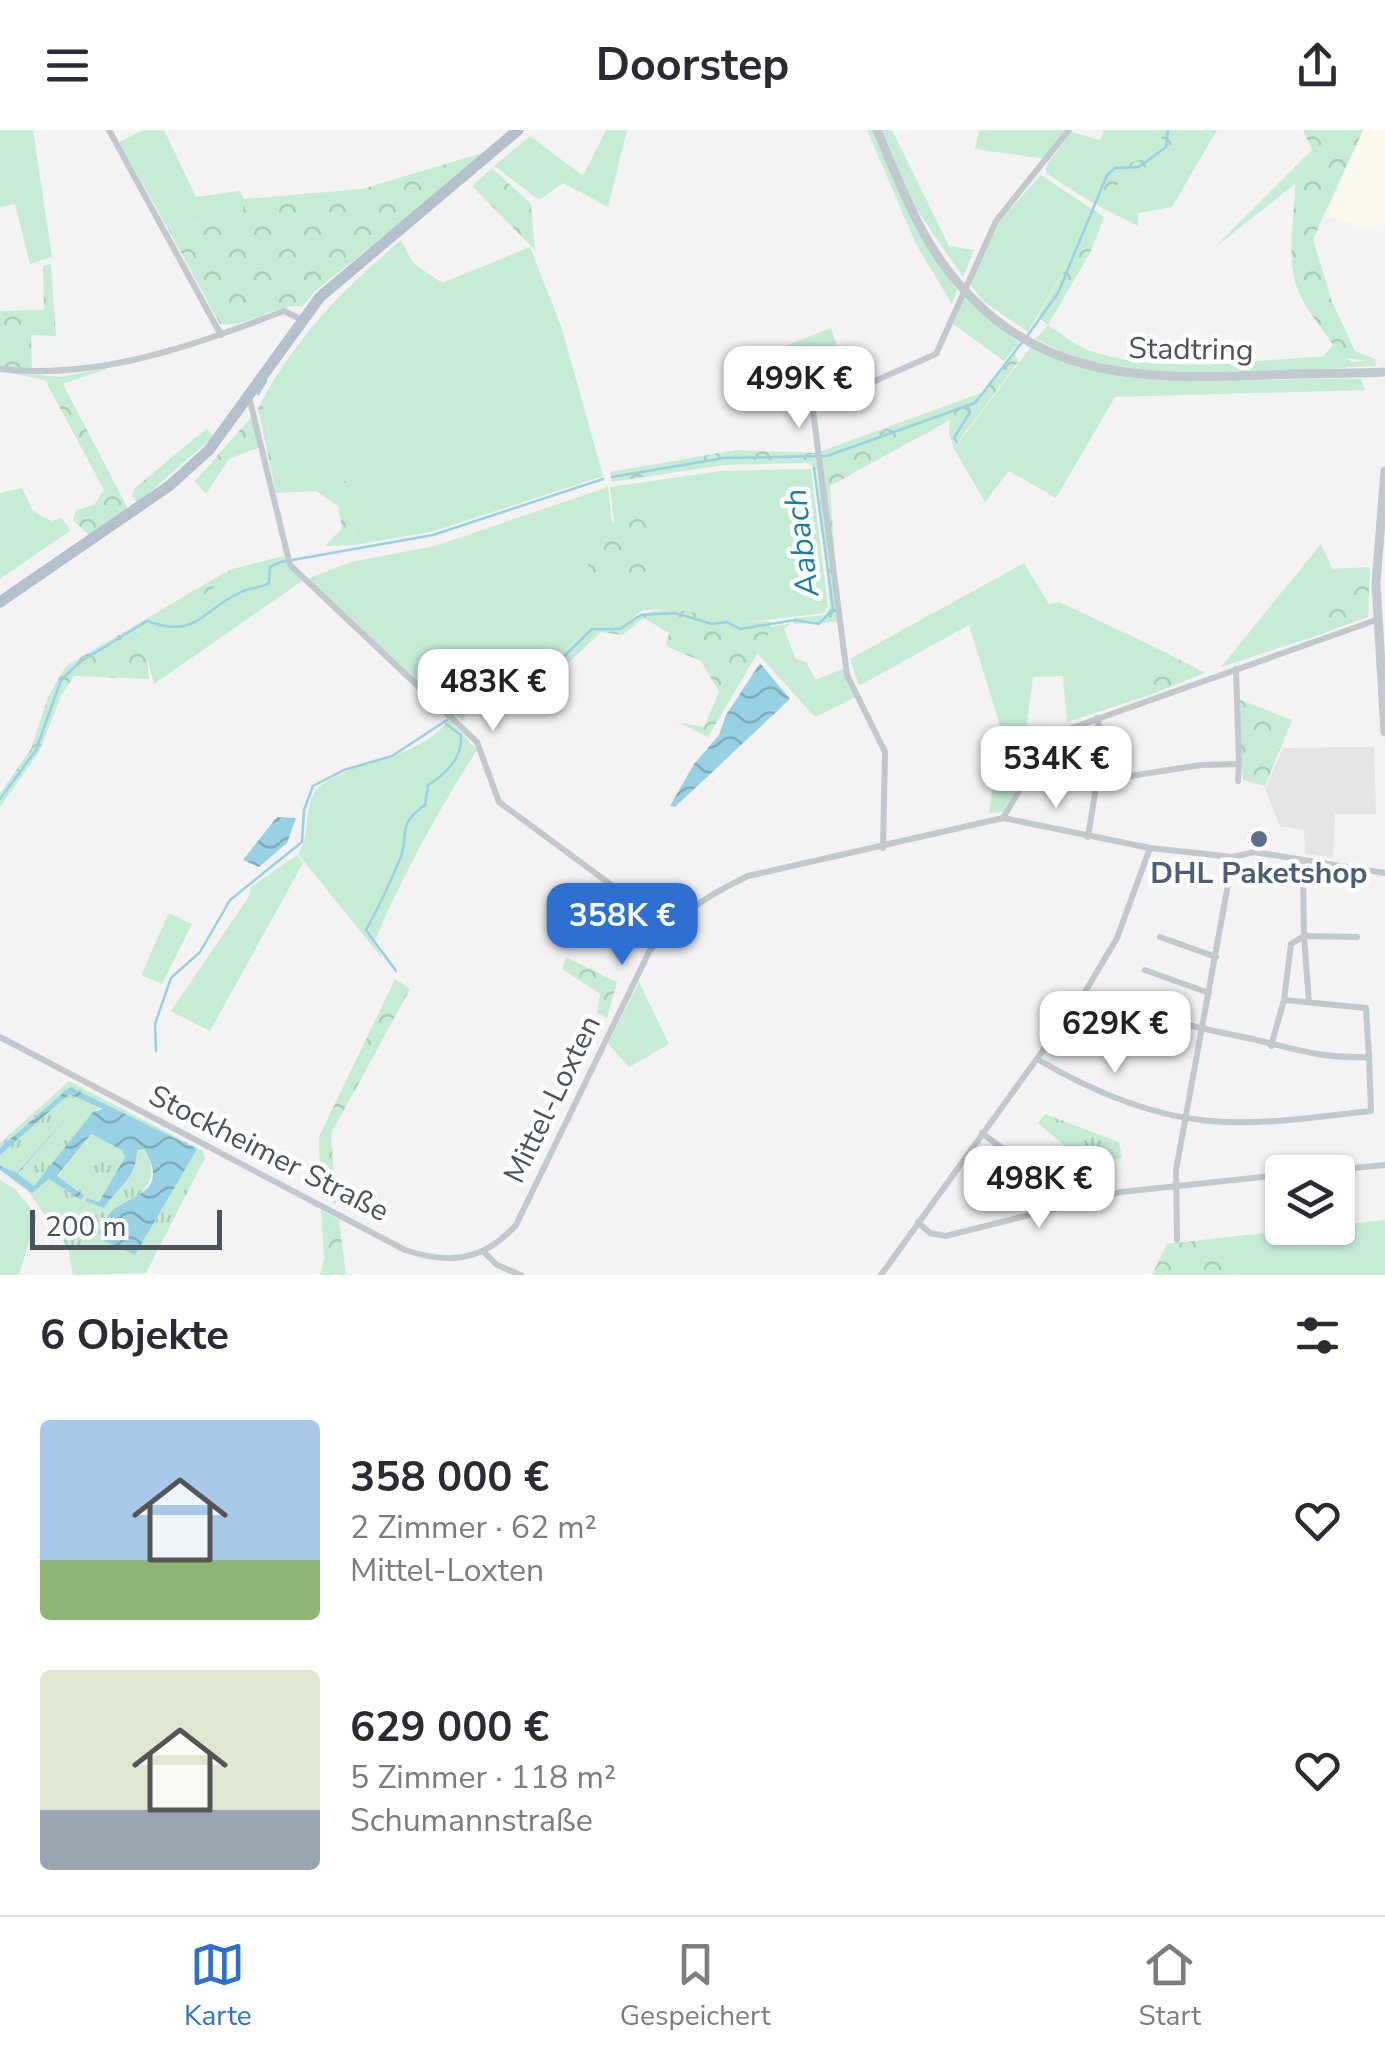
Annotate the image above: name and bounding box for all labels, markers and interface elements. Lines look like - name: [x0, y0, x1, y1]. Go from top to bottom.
- text: Doorstep: [596, 35, 789, 96]
- icon: menu: [40, 38, 95, 93]
- icon: share: [1290, 38, 1345, 93]
- street label: Stadtring: [1128, 328, 1254, 371]
- pin: 499K €: [718, 346, 880, 431]
- text: 499K €: [746, 357, 852, 400]
- water label: Aabach: [774, 486, 830, 601]
- pin: 483K €: [412, 649, 574, 734]
- text: 483K €: [440, 660, 546, 703]
- pin: 534K €: [975, 726, 1137, 811]
- text: 534K €: [1003, 737, 1109, 780]
- marker: DHL Paketshop: [1248, 828, 1270, 850]
- place label: DHL Paketshop: [1150, 853, 1368, 894]
- pin: 358K €: [541, 883, 703, 968]
- text: 358K €: [569, 894, 675, 937]
- pin: 629K €: [1034, 991, 1196, 1076]
- text: 629K €: [1062, 1002, 1168, 1045]
- street label: Mittel-Loxten: [494, 1008, 611, 1190]
- street label: Stockheimer Straße: [142, 1075, 396, 1232]
- pin: 498K €: [958, 1146, 1120, 1231]
- map controls: [1265, 1155, 1355, 1245]
- button: layers: [1265, 1155, 1355, 1245]
- text: 498K €: [986, 1157, 1092, 1200]
- scale bar: [30, 1205, 222, 1250]
- text: 200 m: [45, 1208, 127, 1246]
- text: 6 Objekte: [40, 1307, 229, 1364]
- icon: filters: [1290, 1308, 1345, 1363]
- text: 358 000 €: [350, 1449, 549, 1506]
- icon: home: [120, 1460, 240, 1580]
- icon: heart: [1290, 1493, 1345, 1548]
- text: 2 Zimmer · 62 m²: [350, 1506, 597, 1549]
- text: Mittel-Loxten: [350, 1549, 544, 1592]
- text: 629 000 €: [350, 1699, 549, 1756]
- icon: home: [120, 1710, 240, 1830]
- icon: heart: [1290, 1743, 1345, 1798]
- text: 5 Zimmer · 118 m²: [350, 1756, 616, 1799]
- text: Schumannstraße: [350, 1799, 593, 1842]
- tab: Karte: [184, 1937, 252, 2035]
- tab: Gespeichert: [620, 1937, 771, 2035]
- tab: Start: [1139, 1937, 1201, 2035]

